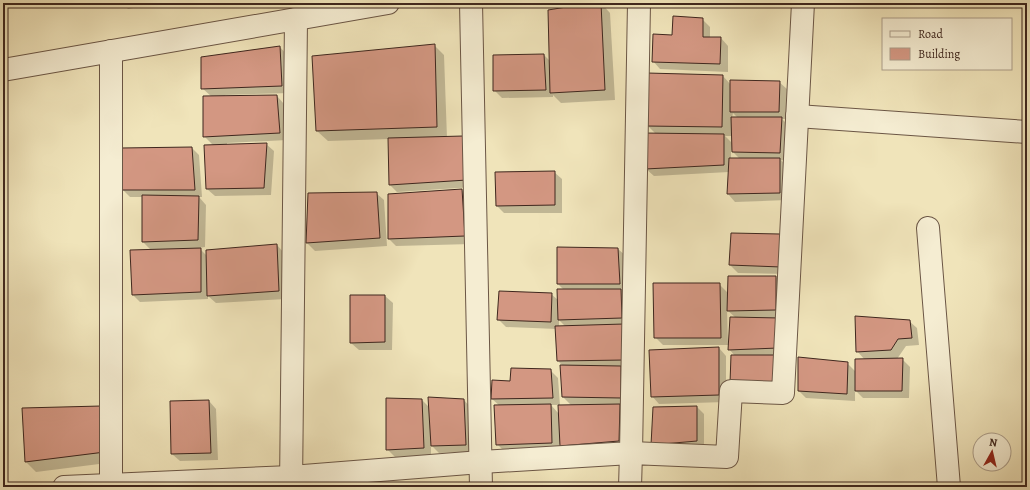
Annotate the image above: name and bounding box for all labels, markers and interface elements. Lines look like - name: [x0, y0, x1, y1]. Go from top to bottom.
- legend: [882, 18, 1012, 70]
- text: Road: [918, 26, 944, 42]
- text: Building: [918, 46, 960, 62]
- north arrow: [972, 432, 1012, 472]
- text: N: [988, 435, 998, 451]

